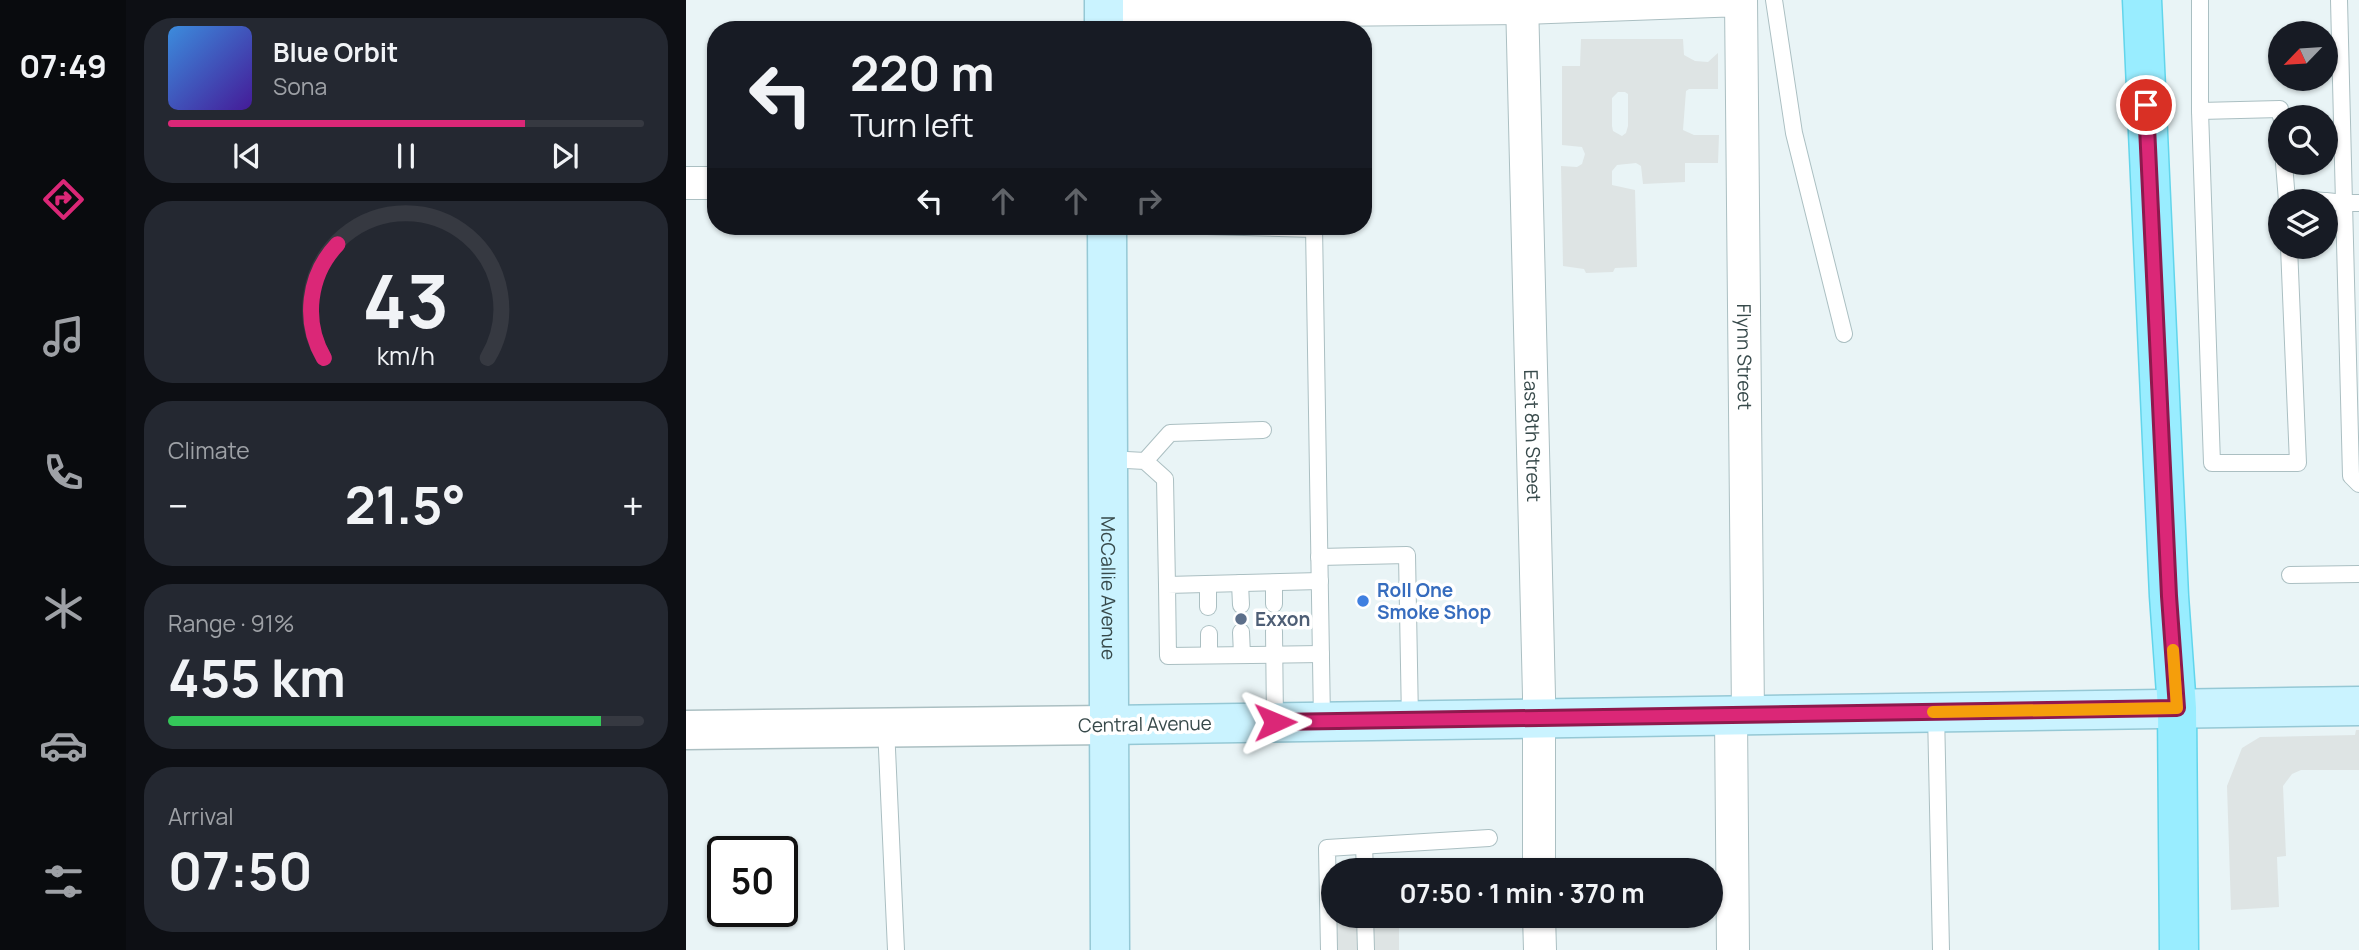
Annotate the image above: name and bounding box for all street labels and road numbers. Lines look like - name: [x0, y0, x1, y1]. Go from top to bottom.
- street label: Flynn Street: [1731, 304, 1758, 410]
- street label: East 8th Street: [1518, 369, 1547, 502]
- street label: McCallie Avenue: [1095, 516, 1122, 660]
- street label: Central Avenue: [1078, 710, 1212, 738]

